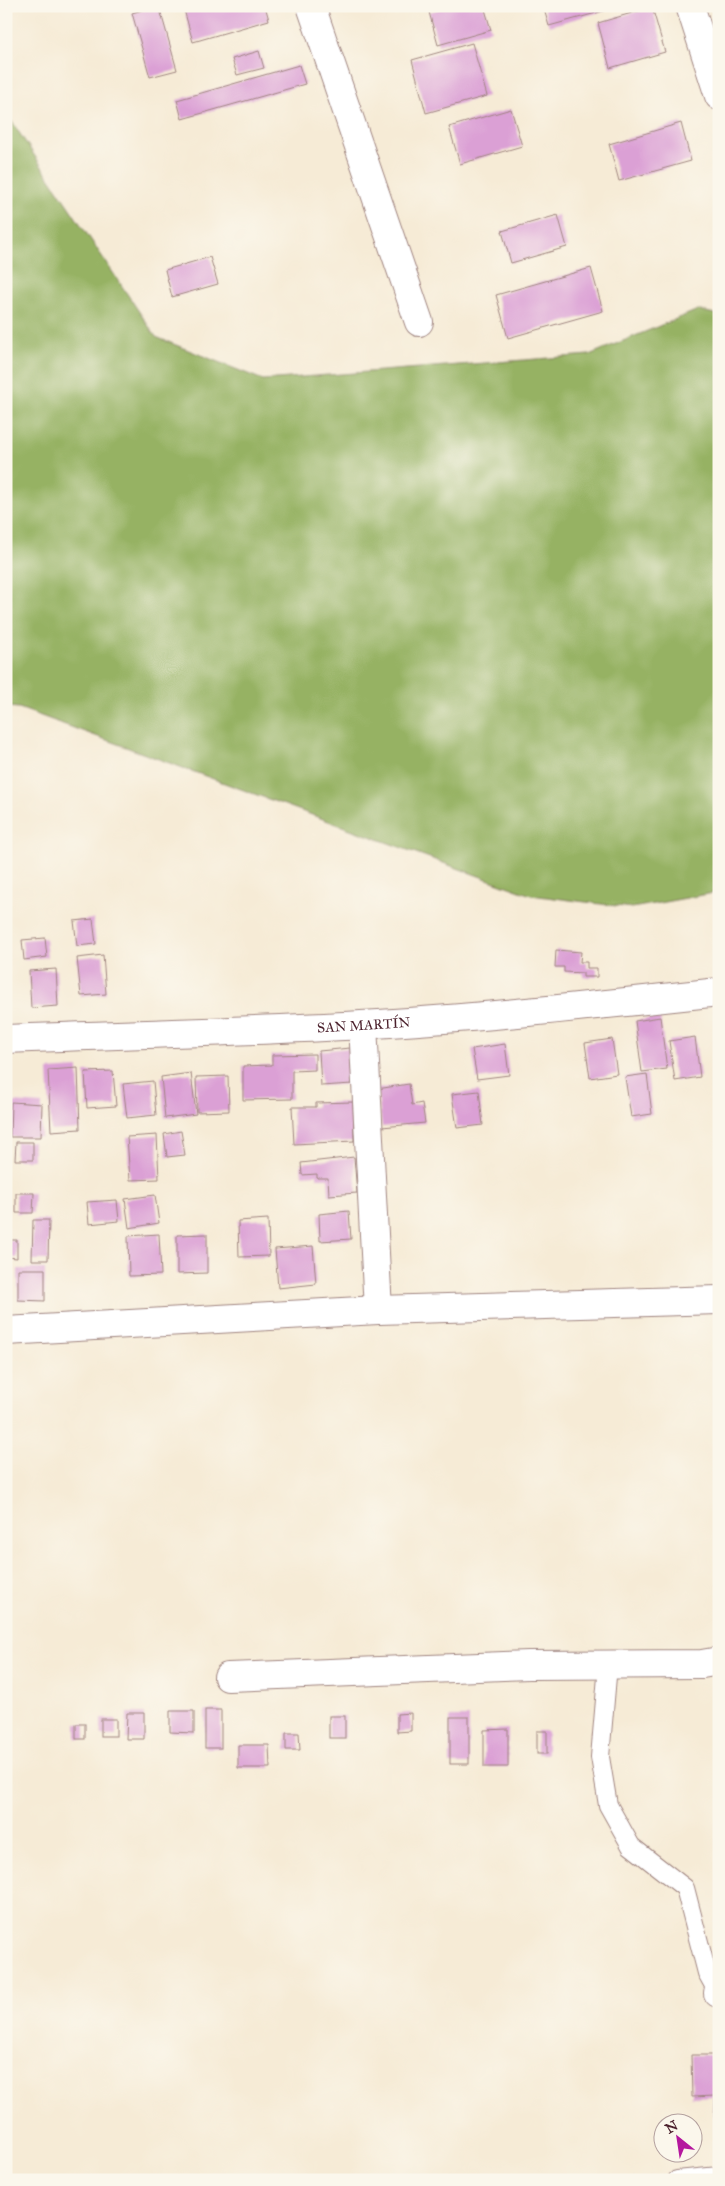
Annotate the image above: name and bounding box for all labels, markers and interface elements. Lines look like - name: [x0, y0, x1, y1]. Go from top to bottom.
- street label: SAN MARTÍN: [317, 1012, 411, 1036]
- north arrow: [652, 2114, 702, 2164]
- text: N: [662, 2117, 681, 2138]

